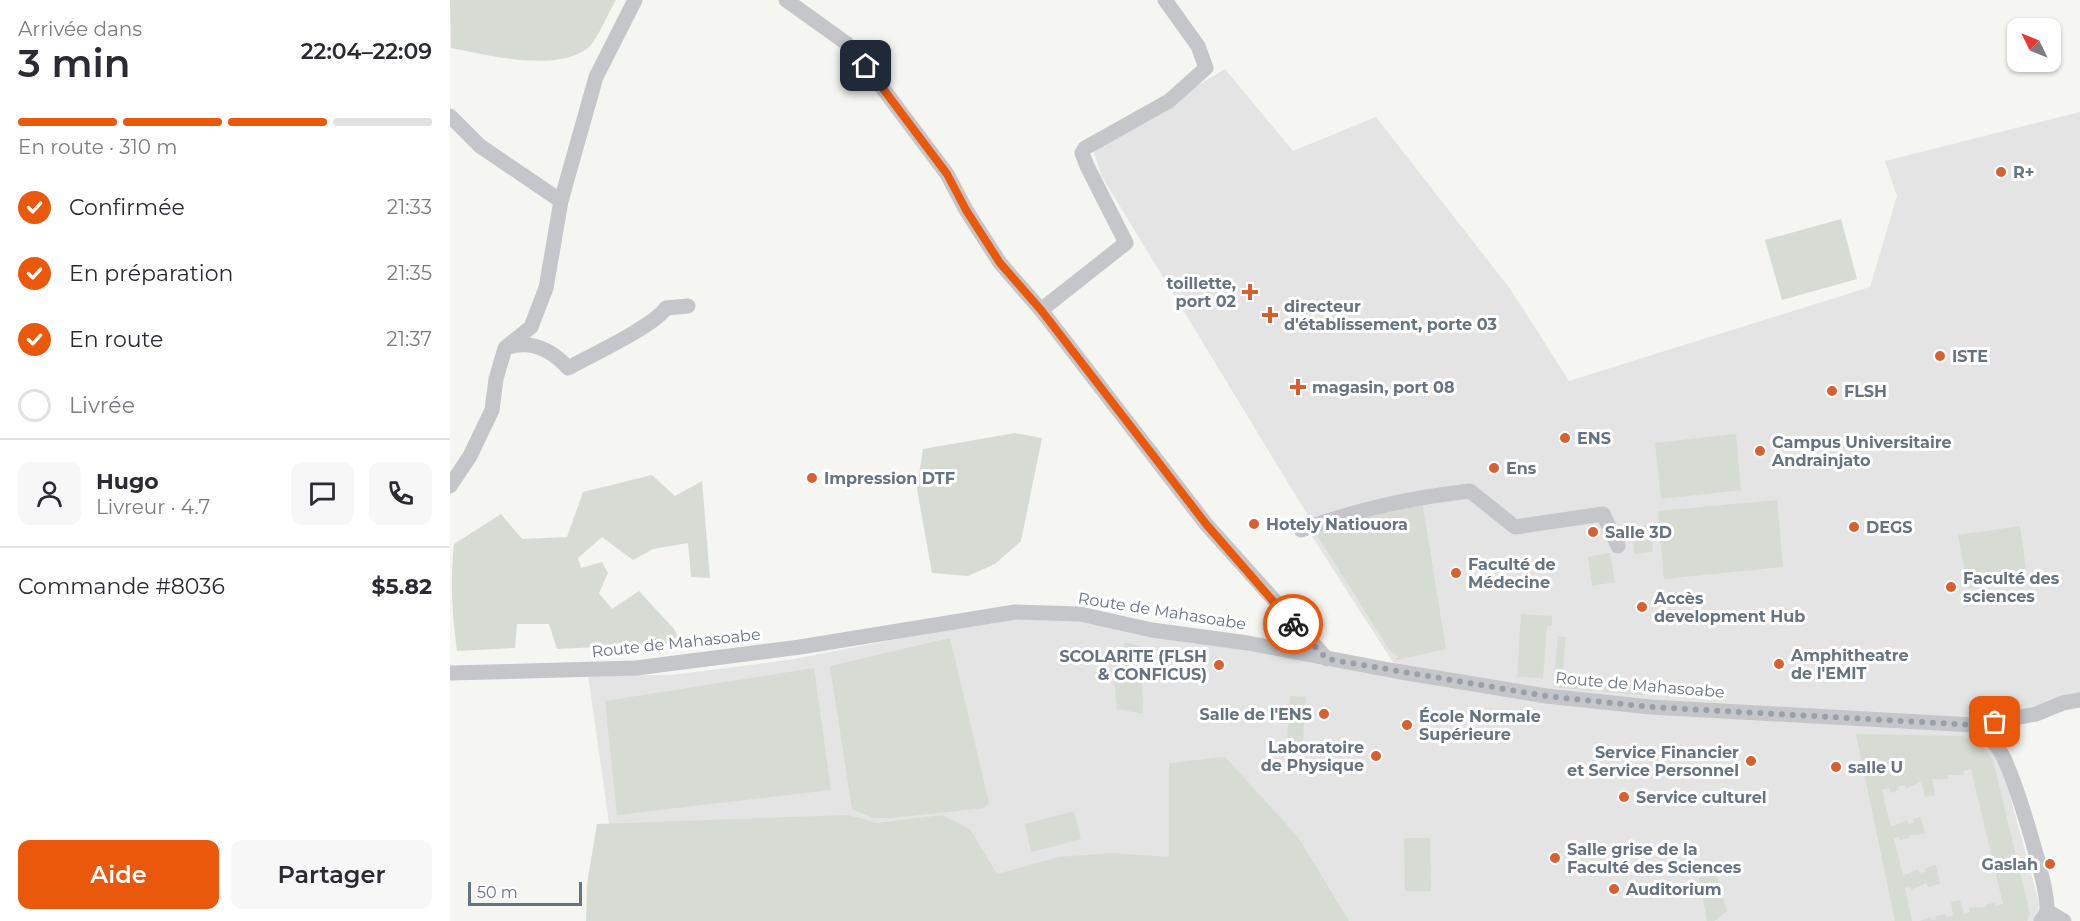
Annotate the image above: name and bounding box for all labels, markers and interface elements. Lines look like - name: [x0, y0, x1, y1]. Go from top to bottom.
- text: Arrivée dans: [18, 17, 142, 41]
- north arrow: [2007, 18, 2061, 72]
- map controls: [2007, 18, 2061, 72]
- text: 22:04–22:09: [301, 38, 432, 65]
- text: 3 min: [18, 39, 131, 87]
- pin: [840, 40, 891, 91]
- icon: home: [849, 49, 882, 82]
- text: En route · 310 m: [18, 135, 177, 159]
- place label: R+: [2013, 163, 2034, 182]
- marker: R+: [1994, 165, 2008, 179]
- icon: check: [18, 191, 51, 224]
- text: Confirmée: [69, 194, 185, 221]
- text: 21:33: [387, 195, 432, 219]
- icon: check: [18, 257, 51, 290]
- text: En préparation: [69, 260, 233, 287]
- text: 21:35: [387, 261, 432, 285]
- place label: toillette, port 02: [1167, 274, 1236, 311]
- marker: toillette, port 02: [1241, 283, 1259, 301]
- place label: directeur d'établissement, porte 03: [1284, 297, 1497, 334]
- marker: directeur d'établissement, porte 03: [1261, 306, 1279, 324]
- icon: check: [18, 323, 51, 356]
- text: En route: [69, 326, 163, 353]
- text: 21:37: [386, 327, 432, 351]
- place label: ISTE: [1952, 347, 1988, 366]
- marker: ISTE: [1933, 349, 1947, 363]
- marker: magasin, port 08: [1289, 378, 1307, 396]
- place label: magasin, port 08: [1312, 378, 1454, 397]
- place label: FLSH: [1844, 382, 1887, 401]
- marker: FLSH: [1825, 384, 1839, 398]
- text: Livrée: [69, 392, 135, 419]
- place label: ENS: [1577, 429, 1611, 448]
- marker: ENS: [1558, 431, 1572, 445]
- place label: Campus Universitaire Andrainjato: [1771, 433, 1952, 470]
- marker: Campus Universitaire Andrainjato: [1753, 444, 1767, 458]
- place label: Ens: [1506, 459, 1537, 478]
- marker: Ens: [1487, 461, 1501, 475]
- button: person: [18, 462, 81, 525]
- button: chat: [291, 462, 354, 525]
- button: phone: [369, 462, 432, 525]
- text: Hugo: [96, 468, 159, 495]
- place label: Impression DTF: [824, 469, 955, 488]
- marker: Impression DTF: [805, 471, 819, 485]
- text: Livreur · 4.7: [96, 495, 210, 519]
- place label: Hotely Natiouora: [1266, 515, 1408, 534]
- marker: Hotely Natiouora: [1247, 517, 1261, 531]
- place label: DEGS: [1866, 518, 1913, 537]
- marker: DEGS: [1847, 520, 1861, 534]
- place label: Salle 3D: [1605, 523, 1672, 542]
- marker: Salle 3D: [1586, 525, 1600, 539]
- place label: Faculté de Médecine: [1468, 555, 1556, 592]
- marker: Faculté de Médecine: [1449, 566, 1463, 580]
- place label: Faculté des sciences: [1963, 569, 2060, 606]
- text: Commande #8036: [18, 573, 225, 600]
- text: $5.82: [371, 573, 432, 600]
- marker: Faculté des sciences: [1944, 580, 1958, 594]
- street label: Route de Mahasoabe: [1077, 588, 1247, 634]
- place label: Accès development Hub: [1653, 589, 1805, 626]
- courier: [1263, 594, 1323, 654]
- marker: Accès development Hub: [1635, 600, 1649, 614]
- icon: bike: [1277, 608, 1310, 641]
- street label: Route de Mahasoabe: [591, 625, 761, 661]
- place label: Amphitheatre de l'EMIT: [1790, 646, 1909, 683]
- place label: SCOLARITE (FLSH & CONFICUS): [1059, 647, 1207, 684]
- marker: Amphitheatre de l'EMIT: [1772, 657, 1786, 671]
- marker: SCOLARITE (FLSH & CONFICUS): [1212, 658, 1226, 672]
- street label: Route de Mahasoabe: [1555, 668, 1725, 702]
- pin: [1969, 696, 2020, 747]
- place label: Salle de l'ENS: [1200, 705, 1312, 724]
- icon: bag: [1978, 705, 2011, 738]
- marker: Salle de l'ENS: [1317, 707, 1331, 721]
- place label: École Normale Supérieure: [1419, 707, 1541, 744]
- marker: École Normale Supérieure: [1400, 718, 1414, 732]
- place label: Laboratoire de Physique: [1261, 738, 1364, 775]
- place label: Service Financier et Service Personnel: [1567, 743, 1739, 780]
- marker: Laboratoire de Physique: [1369, 749, 1383, 763]
- marker: Service Financier et Service Personnel: [1744, 754, 1758, 768]
- place label: salle U: [1848, 758, 1903, 777]
- marker: salle U: [1829, 760, 1843, 774]
- place label: Service culturel: [1636, 788, 1767, 807]
- marker: Service culturel: [1617, 790, 1631, 804]
- button: Aide: [18, 840, 219, 909]
- button: Partager: [231, 840, 432, 909]
- place label: Salle grise de la Faculté des Sciences: [1567, 840, 1742, 877]
- marker: Salle grise de la Faculté des Sciences: [1548, 851, 1562, 865]
- place label: Gaslah: [1982, 855, 2038, 874]
- marker: Gaslah: [2043, 857, 2057, 871]
- scale bar: [468, 879, 582, 906]
- place label: Auditorium: [1625, 880, 1722, 899]
- marker: Auditorium: [1607, 882, 1621, 896]
- text: 50 m: [477, 883, 518, 902]

